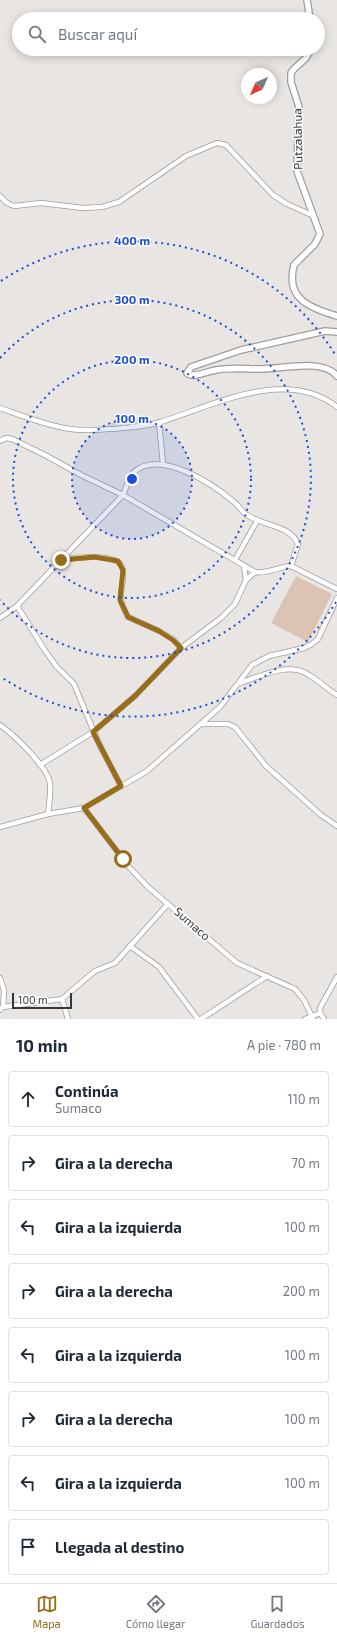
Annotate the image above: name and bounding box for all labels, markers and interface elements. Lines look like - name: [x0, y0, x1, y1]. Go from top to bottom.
- search box: [12, 12, 325, 56]
- icon: search: [26, 23, 48, 45]
- text: Buscar aquí: [58, 25, 137, 43]
- north arrow: [241, 68, 277, 104]
- street label: Putzalahua: [289, 108, 305, 170]
- text: 400 m: [114, 233, 150, 247]
- text: 300 m: [114, 292, 150, 306]
- text: 200 m: [114, 352, 150, 366]
- text: 100 m: [115, 411, 149, 425]
- centre of rings: [125, 472, 139, 486]
- route end: [52, 551, 70, 569]
- route start: [114, 850, 132, 868]
- street label: Sumaco: [172, 904, 214, 943]
- scale bar: [12, 991, 72, 1010]
- text: 100 m: [18, 993, 48, 1006]
- text: 10 min: [16, 1035, 68, 1055]
- text: A pie · 780 m: [247, 1037, 321, 1053]
- text: Continúa: [55, 1082, 118, 1100]
- icon: ahead: [17, 1088, 39, 1110]
- text: 110 m: [288, 1091, 320, 1107]
- text: Sumaco: [55, 1100, 102, 1116]
- icon: right: [17, 1152, 39, 1174]
- text: Gira a la derecha: [55, 1154, 173, 1172]
- text: 70 m: [291, 1155, 320, 1171]
- icon: left: [17, 1216, 39, 1238]
- text: Gira a la izquierda: [55, 1218, 182, 1236]
- text: 100 m: [285, 1219, 320, 1235]
- icon: right: [17, 1280, 39, 1302]
- text: Gira a la derecha: [55, 1282, 173, 1300]
- text: 200 m: [283, 1283, 320, 1299]
- icon: left: [17, 1344, 39, 1366]
- text: Gira a la izquierda: [55, 1346, 182, 1364]
- text: 100 m: [285, 1347, 320, 1363]
- icon: right: [17, 1408, 39, 1430]
- text: Gira a la derecha: [55, 1410, 173, 1428]
- text: 100 m: [285, 1411, 320, 1427]
- icon: left: [17, 1472, 39, 1494]
- text: Gira a la izquierda: [55, 1474, 182, 1492]
- text: 100 m: [285, 1475, 320, 1491]
- icon: arrive: [17, 1536, 39, 1558]
- text: Llegada al destino: [55, 1538, 184, 1556]
- tab: Mapa: [33, 1593, 61, 1630]
- tab: Cómo llegar: [126, 1593, 185, 1630]
- tab: Guardados: [250, 1593, 304, 1630]

